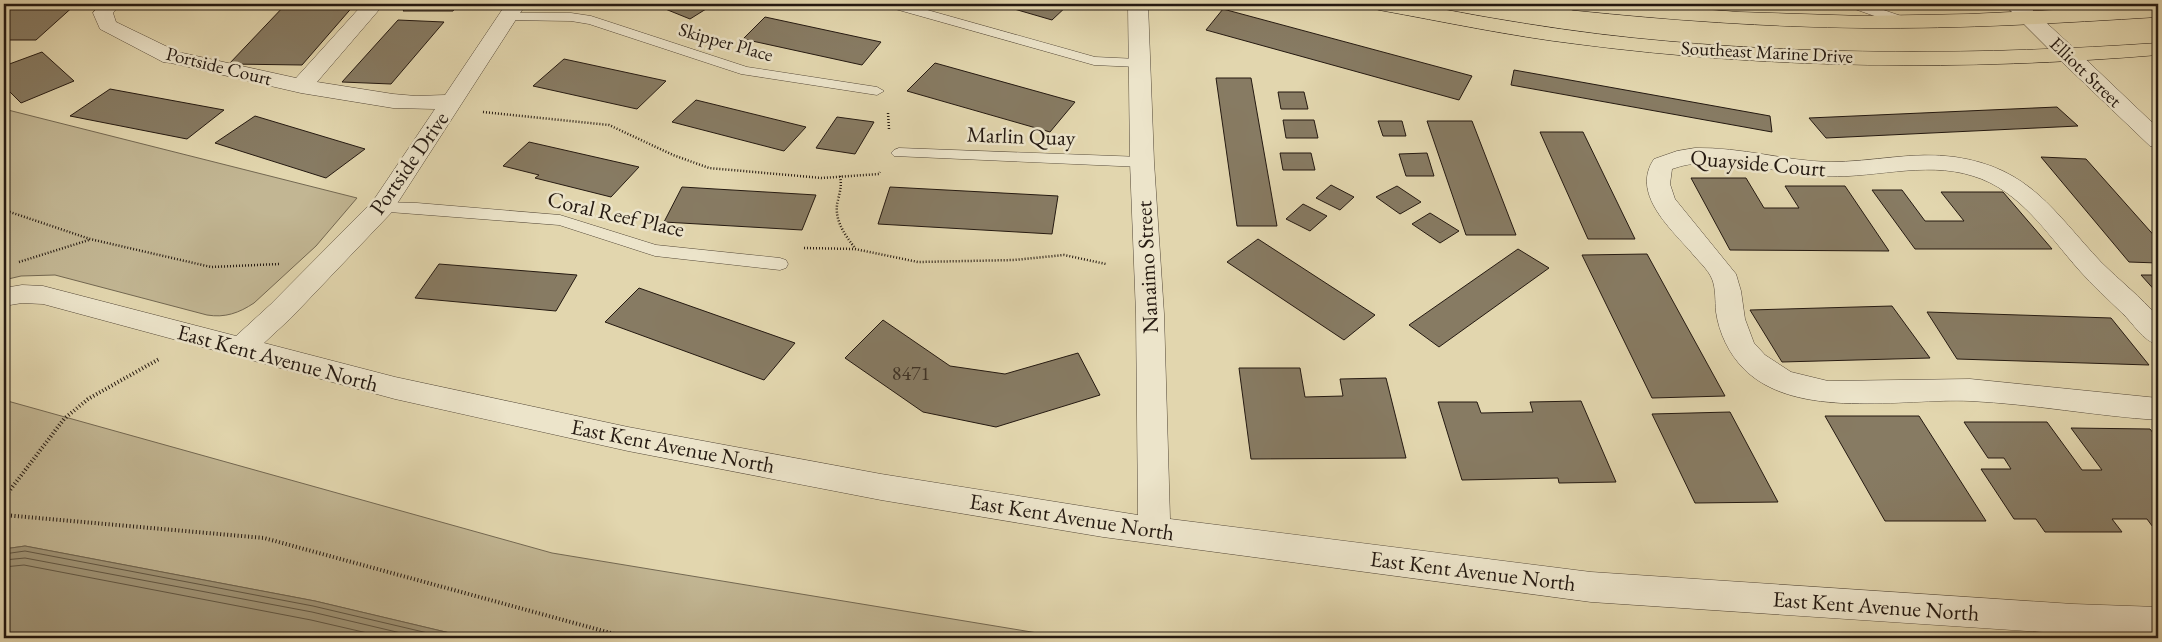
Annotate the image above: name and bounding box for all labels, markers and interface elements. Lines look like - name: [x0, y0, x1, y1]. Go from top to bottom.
- street label: Skipper Place: [676, 17, 776, 67]
- street label: Elliott Street: [2044, 31, 2128, 113]
- street label: Southeast Marine Drive: [1680, 35, 1854, 69]
- street label: Portside Court: [164, 41, 274, 91]
- street label: Portside Drive: [363, 105, 455, 220]
- street label: Marlin Quay: [966, 120, 1076, 152]
- street label: Quayside Court: [1689, 143, 1827, 183]
- street label: Coral Reef Place: [545, 184, 688, 244]
- street label: Nanaimo Street: [1129, 200, 1165, 334]
- street label: East Kent Avenue North: [174, 317, 382, 399]
- house number: 8471: [892, 360, 930, 386]
- street label: East Kent Avenue North: [569, 412, 777, 480]
- street label: East Kent Avenue North: [968, 486, 1176, 548]
- street label: East Kent Avenue North: [1369, 544, 1577, 598]
- street label: East Kent Avenue North: [1772, 584, 1980, 628]

